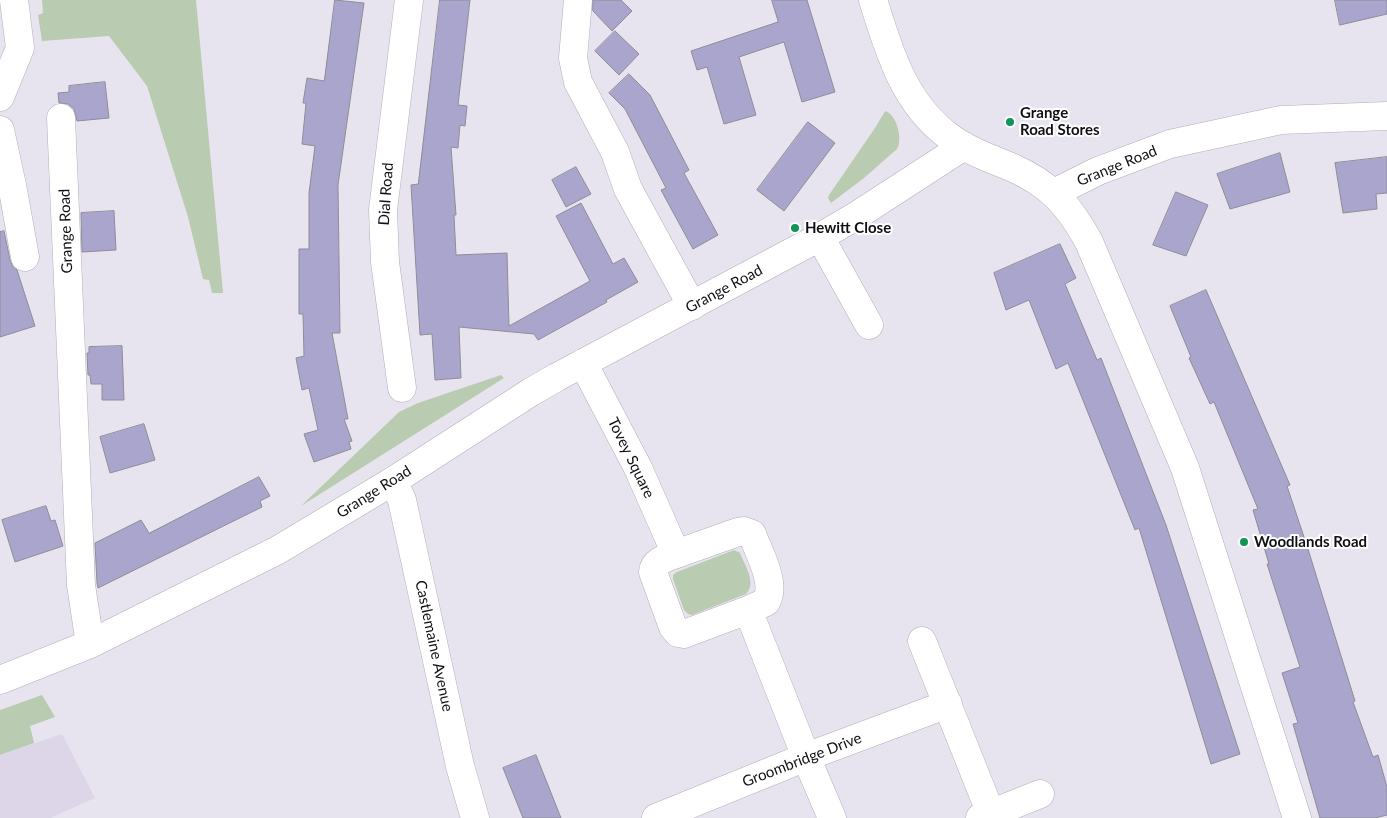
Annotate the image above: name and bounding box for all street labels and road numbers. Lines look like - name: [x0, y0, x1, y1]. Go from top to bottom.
- street label: Grange Road: [1074, 142, 1160, 190]
- street label: Dial Road: [375, 162, 397, 226]
- street label: Grange Road: [56, 188, 76, 274]
- street label: Grange Road: [682, 261, 766, 317]
- street label: Tovey Square: [604, 415, 658, 501]
- street label: Grange Road: [333, 462, 415, 522]
- street label: Castlemaine Avenue: [411, 579, 457, 713]
- street label: Groombridge Drive: [740, 729, 864, 791]

